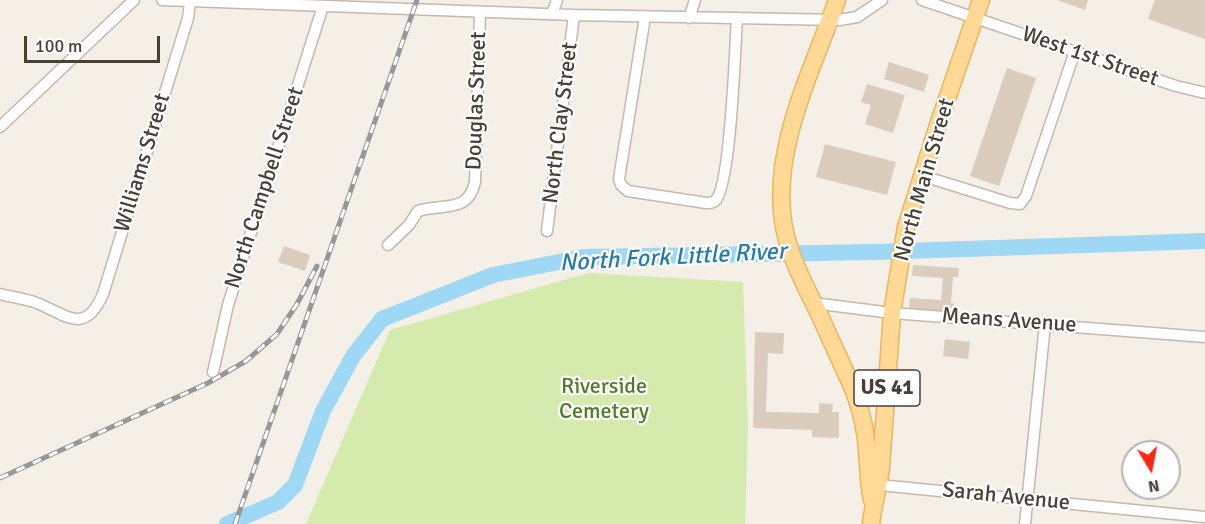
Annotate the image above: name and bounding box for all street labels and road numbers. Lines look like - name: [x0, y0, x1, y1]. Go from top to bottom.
- street label: West 1st Street: [1018, 21, 1162, 93]
- street label: Douglas Street: [461, 31, 493, 171]
- street label: North Clay Street: [538, 41, 584, 205]
- street label: North Campbell Street: [220, 84, 310, 292]
- street label: Williams Street: [109, 90, 177, 236]
- street label: North Main Street: [889, 95, 961, 265]
- street label: Means Avenue: [941, 303, 1077, 339]
- road number: US 41: [854, 370, 920, 406]
- street label: Sarah Avenue: [941, 477, 1071, 517]

